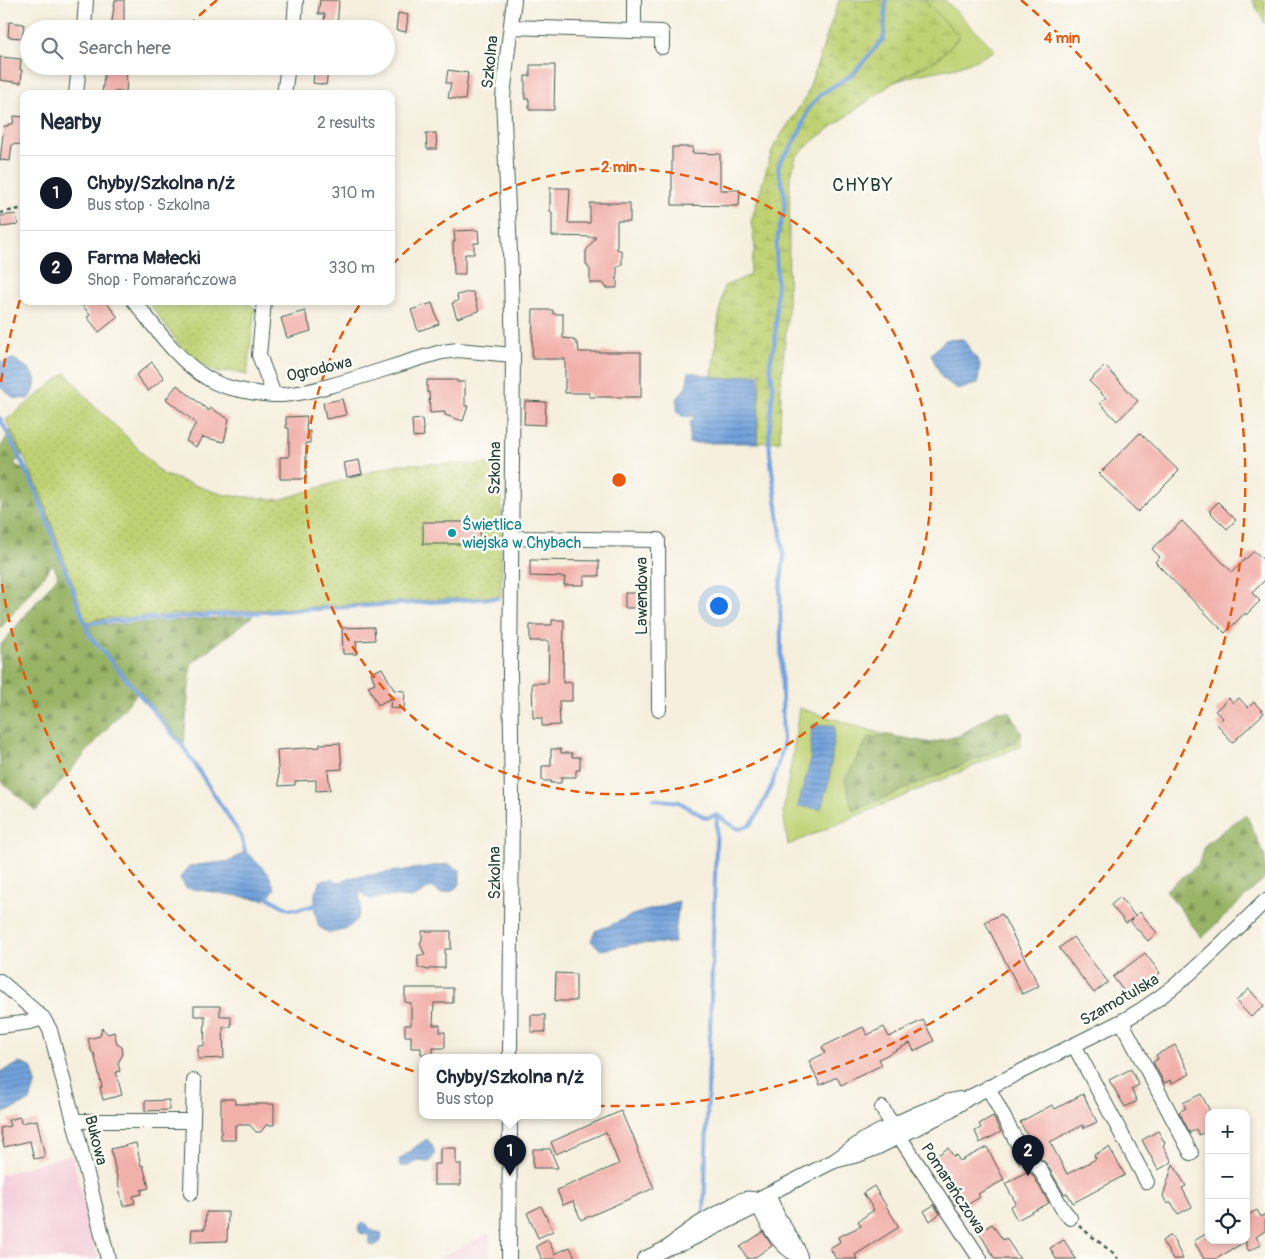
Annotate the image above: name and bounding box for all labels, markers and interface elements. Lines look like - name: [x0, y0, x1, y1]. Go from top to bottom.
- search box: [20, 20, 395, 75]
- text: 4 min: [1044, 29, 1081, 48]
- icon: search: [38, 34, 66, 62]
- street label: Szkolna: [477, 35, 503, 90]
- text: Search here: [78, 36, 171, 60]
- text: Nearby: [40, 109, 101, 136]
- text: 2 results: [317, 113, 375, 133]
- text: 2 min: [601, 158, 637, 177]
- text: Chyby/Szkolna n/ż: [87, 171, 235, 195]
- district label: CHYBY: [832, 173, 894, 197]
- text: 1: [53, 183, 59, 203]
- text: 310 m: [331, 183, 375, 203]
- text: Bus stop · Szkolna: [87, 195, 210, 215]
- text: Farma Małecki: [87, 246, 200, 270]
- text: 2: [52, 258, 60, 278]
- text: 330 m: [329, 258, 375, 278]
- text: Shop · Pomarańczowa: [87, 270, 236, 290]
- street label: Ogrodowa: [285, 352, 354, 386]
- street label: Szkolna: [485, 441, 505, 495]
- centre of rings: [610, 471, 628, 489]
- place label: Świetlica wiejska w Chybach: [462, 515, 581, 553]
- marker: Świetlica wiejska w Chybach: [446, 527, 458, 539]
- street label: Lawendowa: [632, 557, 652, 635]
- your location: [706, 593, 732, 619]
- street label: Szkolna: [485, 846, 505, 900]
- street label: Szamotulska: [1077, 969, 1162, 1030]
- popup: [419, 1054, 601, 1119]
- text: Chyby/Szkolna n/ż: [436, 1065, 584, 1089]
- text: Bus stop: [436, 1089, 494, 1109]
- map controls: [1205, 1109, 1250, 1244]
- button: +: [1205, 1109, 1250, 1154]
- street label: Bukowa: [80, 1113, 112, 1167]
- pin: 1: [494, 1135, 526, 1176]
- pin: 2: [1012, 1135, 1044, 1176]
- street label: Pomarańczowa: [916, 1139, 990, 1238]
- button: −: [1205, 1154, 1250, 1199]
- button: locate: [1205, 1199, 1250, 1244]

